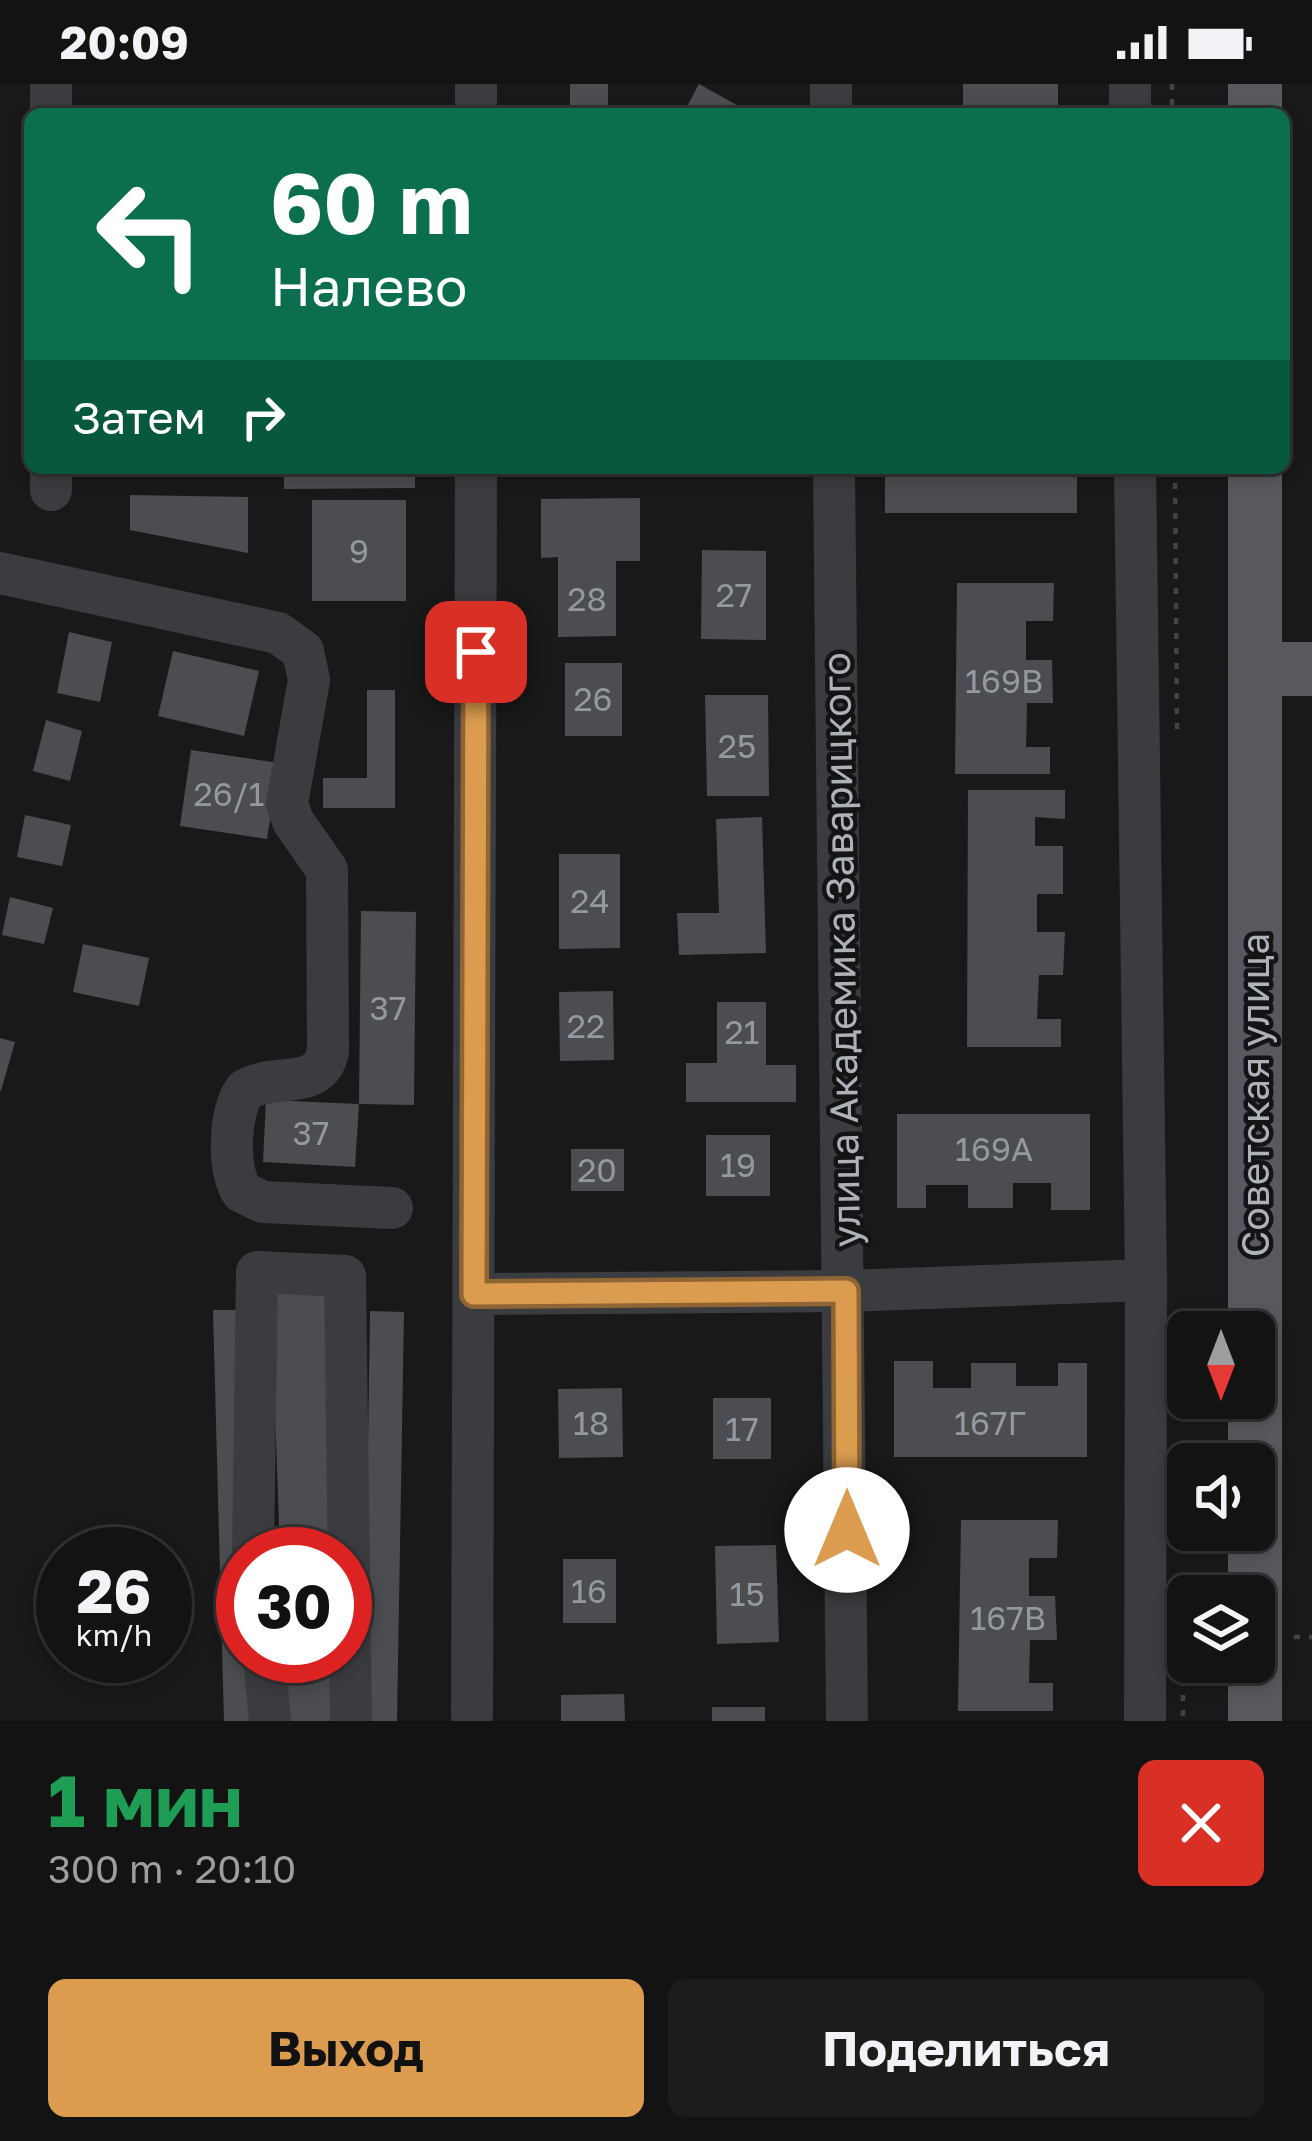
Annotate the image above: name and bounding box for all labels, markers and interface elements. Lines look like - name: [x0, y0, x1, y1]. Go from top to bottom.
- text: 20:09: [60, 15, 189, 69]
- text: 60 m: [270, 152, 472, 252]
- icon: left: [72, 156, 228, 312]
- text: Налево: [270, 253, 467, 318]
- icon: right: [230, 384, 296, 450]
- text: Затем: [72, 390, 206, 444]
- house number: 9: [349, 531, 369, 570]
- house number: 27: [716, 575, 752, 614]
- house number: 28: [567, 579, 607, 618]
- pin: [425, 601, 527, 703]
- icon: arrive: [443, 619, 509, 685]
- street label: улица Академика Заварицкого: [812, 652, 869, 1248]
- house number: 169В: [965, 661, 1043, 700]
- house number: 26: [573, 679, 613, 718]
- house number: 25: [718, 726, 756, 765]
- house number: 26/1: [194, 774, 264, 813]
- house number: 24: [570, 881, 610, 920]
- street label: Советская улица: [1231, 933, 1278, 1257]
- house number: 37: [370, 988, 406, 1027]
- house number: 22: [567, 1006, 605, 1045]
- house number: 21: [724, 1012, 760, 1051]
- house number: 37: [293, 1113, 329, 1152]
- house number: 169А: [955, 1129, 1033, 1168]
- house number: 19: [720, 1145, 756, 1184]
- house number: 20: [577, 1150, 617, 1189]
- north arrow: [1167, 1311, 1275, 1419]
- map controls: [1167, 1311, 1275, 1683]
- house number: 18: [573, 1403, 609, 1442]
- house number: 167Г: [954, 1403, 1026, 1442]
- house number: 17: [725, 1409, 759, 1448]
- button: sound: [1167, 1443, 1275, 1551]
- position arrow: [784, 1467, 910, 1593]
- speed limit sign: 30: [216, 1527, 372, 1683]
- text: 26: [77, 1554, 151, 1626]
- house number: 16: [571, 1571, 607, 1610]
- house number: 15: [729, 1574, 765, 1613]
- button: layers: [1167, 1575, 1275, 1683]
- house number: 167В: [970, 1598, 1046, 1637]
- text: km/h: [76, 1617, 152, 1653]
- text: 1 мин: [48, 1756, 243, 1843]
- button: close: [1138, 1760, 1264, 1886]
- text: 300 m · 20:10: [48, 1845, 296, 1892]
- button: Выход: [48, 1979, 644, 2117]
- button: Поделиться: [668, 1979, 1264, 2117]

